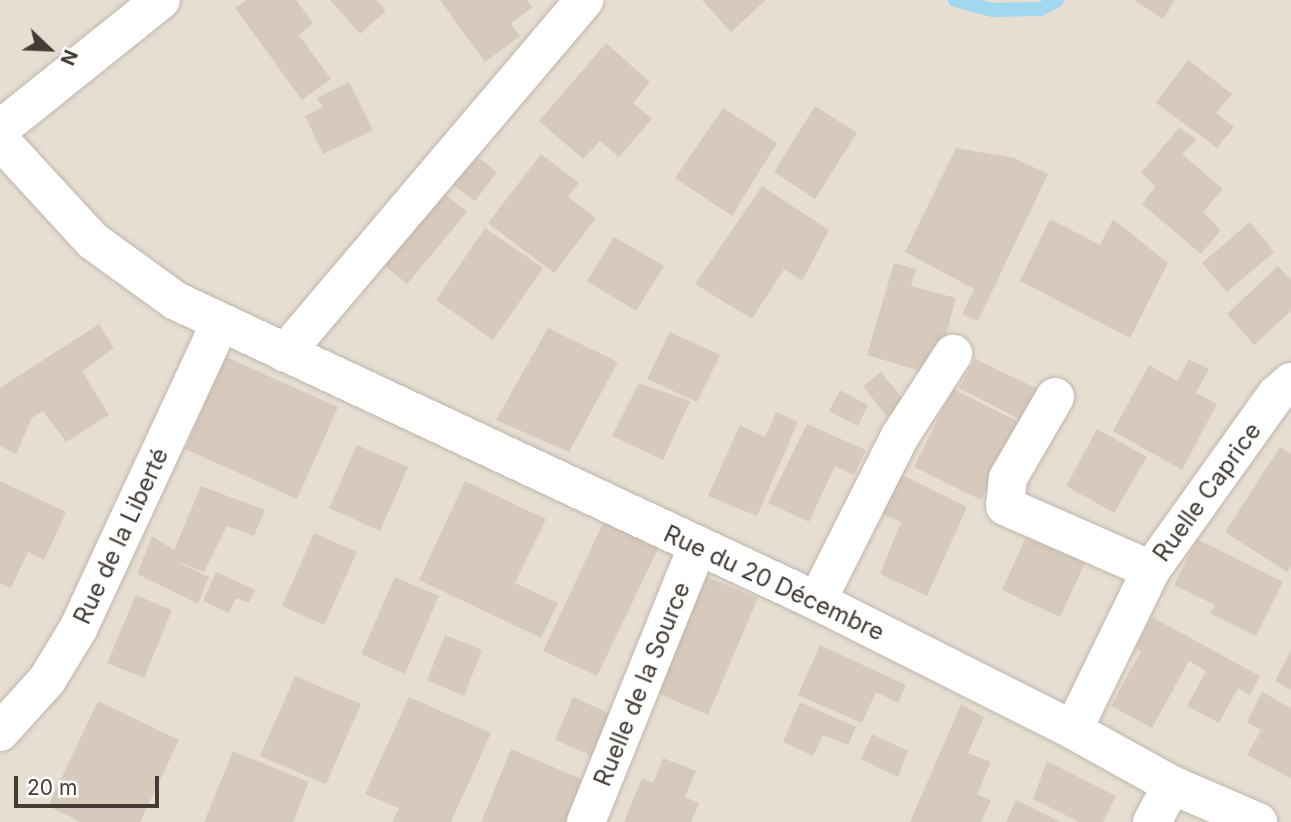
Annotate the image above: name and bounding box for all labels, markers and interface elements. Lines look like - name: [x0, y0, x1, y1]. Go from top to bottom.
- north arrow: [14, 14, 84, 84]
- text: N: [55, 46, 82, 69]
- street label: Ruelle Caprice: [1147, 417, 1267, 567]
- street label: Rue de la Liberté: [68, 443, 174, 629]
- street label: Rue du 20 Décembre: [659, 519, 889, 647]
- street label: Ruelle de la Source: [588, 578, 696, 790]
- scale bar: [18, 762, 163, 806]
- text: 20 m: [27, 775, 77, 800]

